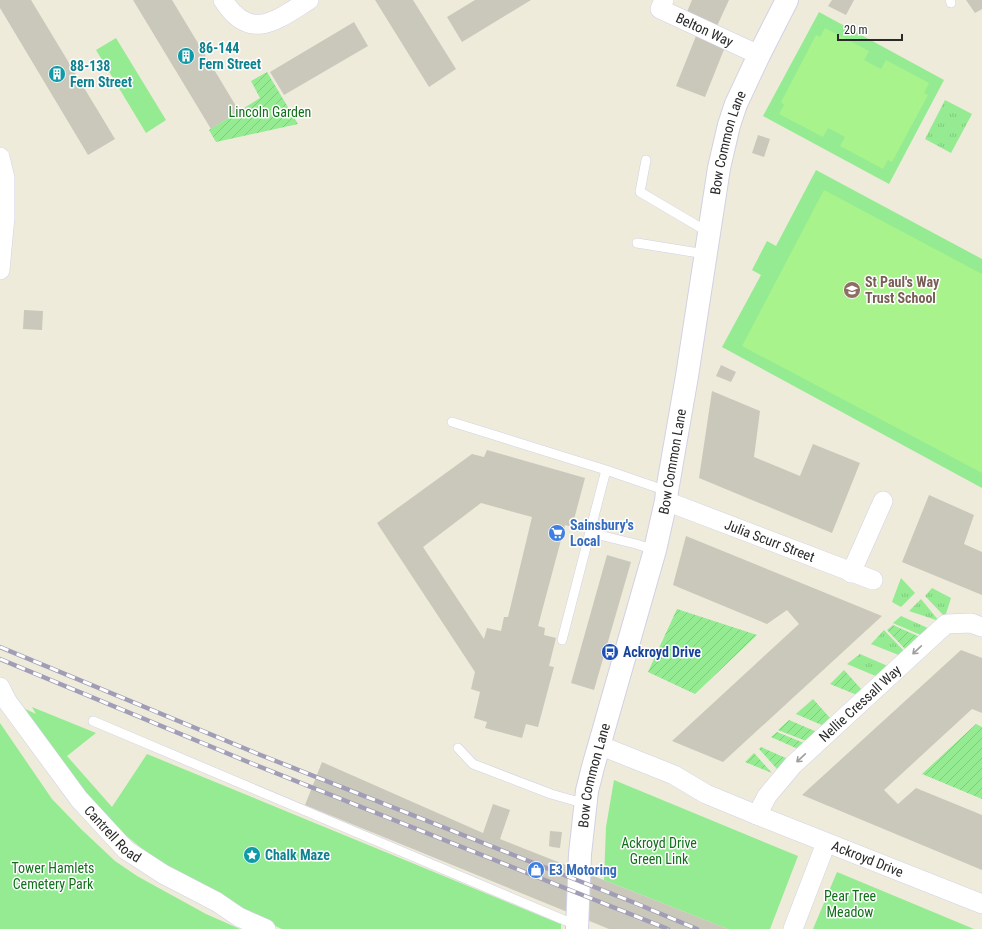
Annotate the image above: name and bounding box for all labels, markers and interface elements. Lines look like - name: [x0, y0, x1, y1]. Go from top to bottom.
- street label: Belton Way: [673, 10, 736, 50]
- scale bar: [838, 16, 902, 42]
- text: 20 m: [844, 23, 868, 37]
- place label: 86-144 Fern Street: [199, 40, 261, 72]
- building icon: 86-144 Fern Street: [176, 46, 196, 66]
- place label: 88-138 Fern Street: [70, 58, 132, 90]
- building icon: 88-138 Fern Street: [47, 64, 67, 84]
- street label: Bow Common Lane: [707, 88, 749, 196]
- park label: Lincoln Garden: [229, 104, 311, 120]
- place label: St Paul's Way Trust School: [865, 274, 940, 306]
- school or university icon: St Paul's Way Trust School: [842, 280, 862, 300]
- street label: Bow Common Lane: [655, 407, 689, 516]
- street label: Julia Scurr Street: [722, 516, 817, 565]
- place label: Sainsbury's Local: [570, 517, 634, 549]
- supermarket icon: Sainsbury's Local: [547, 523, 567, 543]
- bus stop icon: Ackroyd Drive: [600, 642, 620, 662]
- place label: Ackroyd Drive: [623, 644, 701, 660]
- one-way arrow: [912, 645, 922, 655]
- street label: Nellie Cressall Way: [816, 662, 904, 745]
- street label: Bow Common Lane: [575, 721, 613, 829]
- one-way arrow: [796, 753, 806, 763]
- street label: Cantrell Road: [81, 802, 144, 866]
- park label: Ackroyd Drive Green Link: [621, 835, 697, 867]
- street label: Ackroyd Drive: [829, 837, 906, 880]
- place icon: Chalk Maze: [242, 845, 262, 865]
- place label: Chalk Maze: [265, 847, 330, 863]
- park label: Tower Hamlets Cemetery Park: [11, 860, 95, 892]
- shop icon: E3 Motoring: [526, 860, 546, 880]
- place label: E3 Motoring: [549, 862, 617, 878]
- park label: Pear Tree Meadow: [824, 888, 877, 920]

